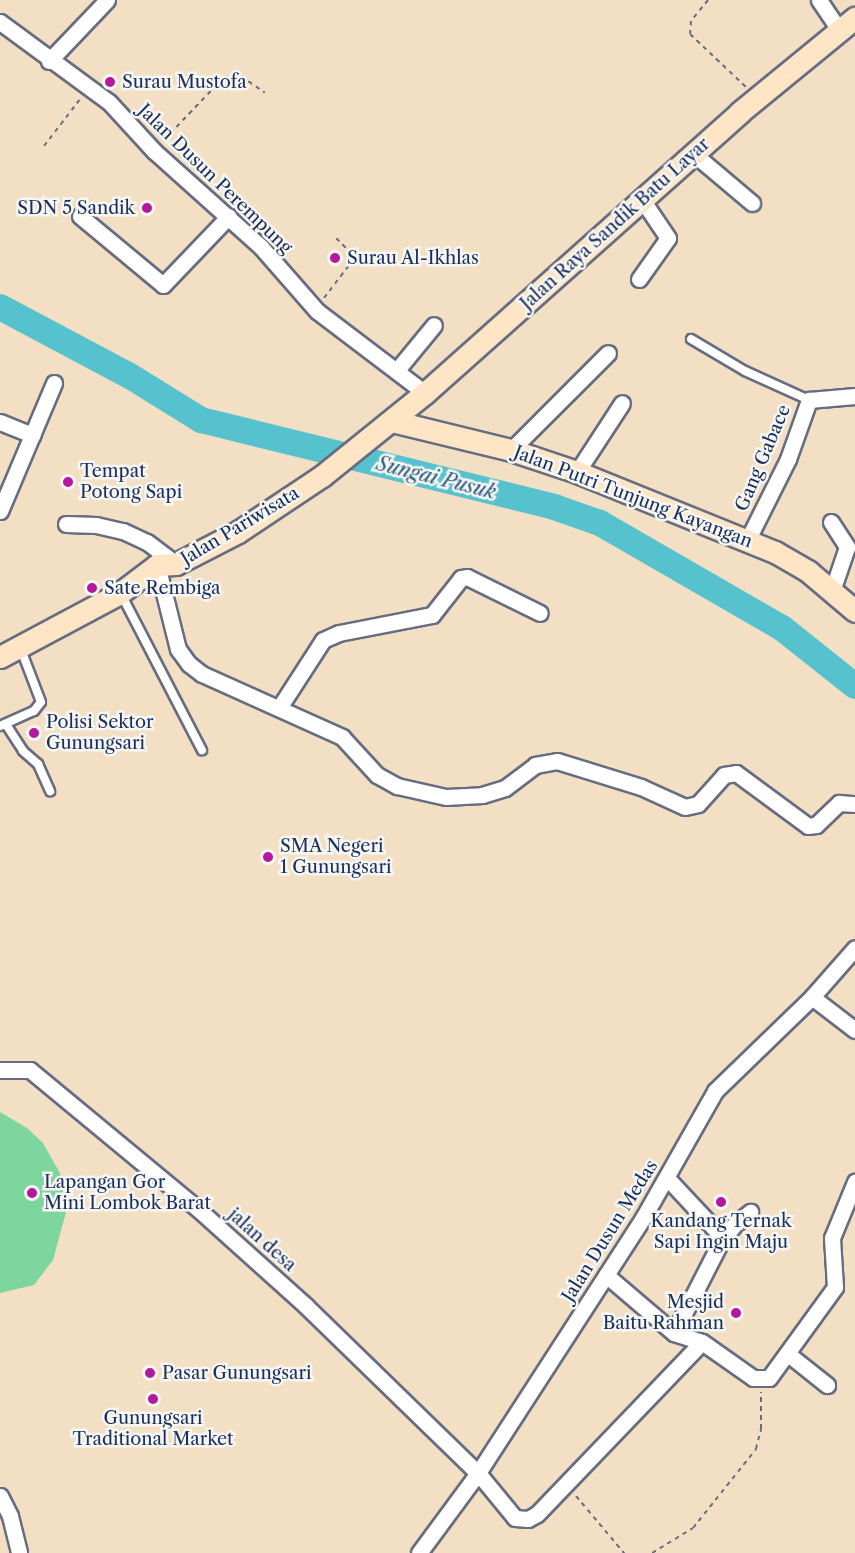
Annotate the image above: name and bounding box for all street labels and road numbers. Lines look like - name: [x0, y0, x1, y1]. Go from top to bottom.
- street label: Jalan Dusun Perempung: [133, 100, 297, 258]
- street label: Jalan Raya Sandik Batu Layar: [516, 133, 714, 315]
- street label: Gang Gabace: [731, 402, 795, 514]
- street label: Jalan Putri Tunjung Kayangan: [510, 441, 756, 553]
- street label: Jalan Pariwisata: [177, 482, 303, 570]
- street label: Jalan Dusun Medas: [558, 1156, 662, 1306]
- street label: jalan desa: [224, 1204, 300, 1276]

